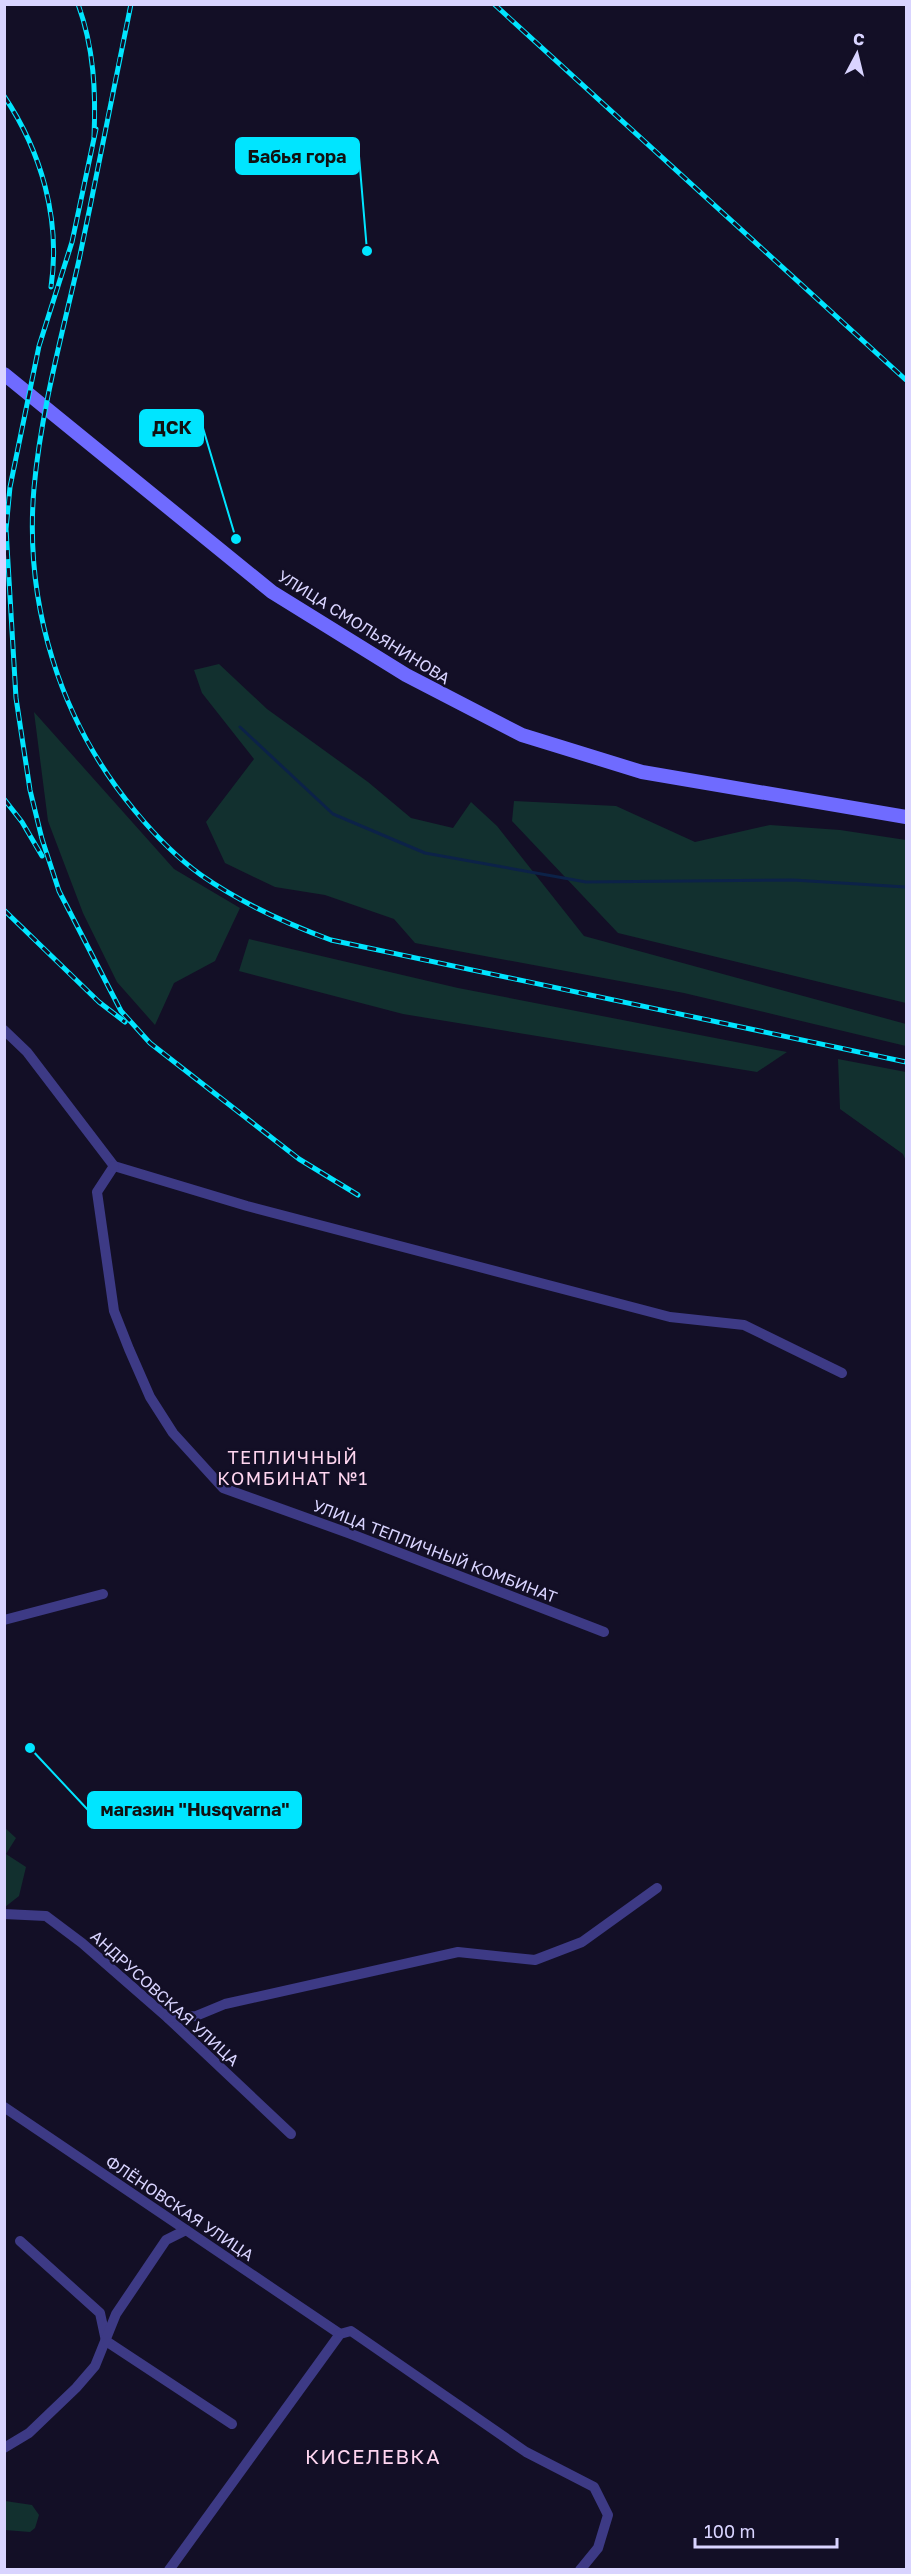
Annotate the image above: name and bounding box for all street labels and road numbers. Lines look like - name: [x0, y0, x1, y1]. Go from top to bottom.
- street label: УЛИЦА СМОЛЬЯНИНОВА: [274, 566, 454, 688]
- street label: УЛИЦА ТЕПЛИЧНЫЙ КОМБИНАТ: [310, 1495, 560, 1607]
- street label: АНДРУСОВСКАЯ УЛИЦА: [86, 1926, 244, 2070]
- street label: ФЛЁНОВСКАЯ УЛИЦА: [102, 2151, 258, 2265]

